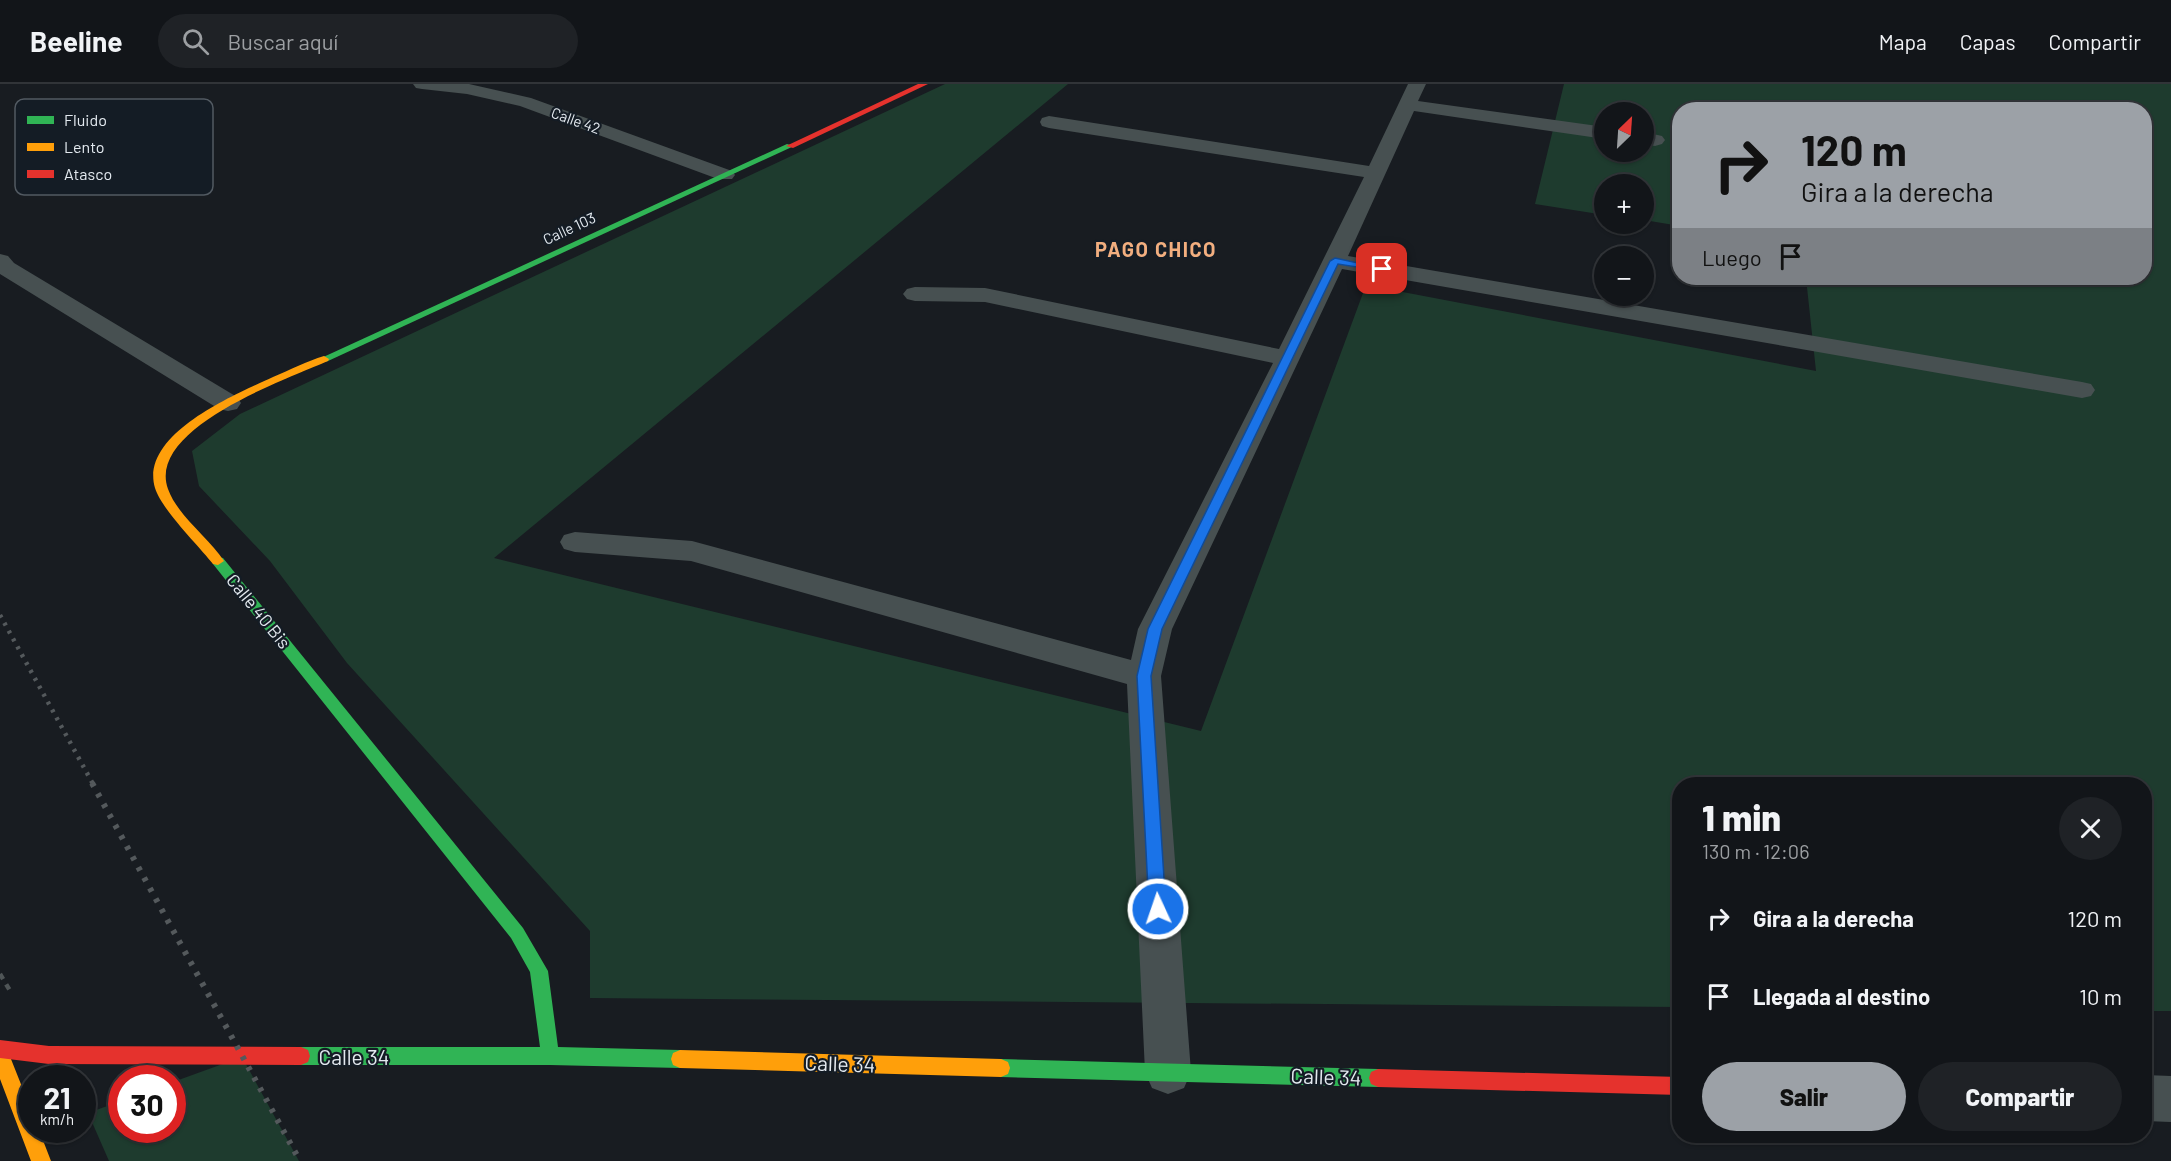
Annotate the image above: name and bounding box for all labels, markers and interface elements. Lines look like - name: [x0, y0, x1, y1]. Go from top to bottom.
- search box: [158, 14, 578, 68]
- text: Beeline: [30, 24, 122, 58]
- icon: search: [179, 25, 212, 58]
- text: Buscar aquí: [227, 28, 338, 54]
- text: Mapa: [1879, 29, 1927, 54]
- text: Capas: [1960, 29, 2016, 54]
- text: Compartir: [2049, 29, 2141, 54]
- legend: [15, 99, 213, 195]
- north arrow: [1594, 102, 1654, 162]
- map controls: [1594, 102, 1654, 306]
- street label: Calle 42: [549, 103, 603, 137]
- text: Fluido: [64, 110, 107, 129]
- text: 120 m: [1801, 124, 1907, 174]
- icon: right: [1702, 126, 1780, 204]
- text: Lento: [64, 137, 105, 156]
- text: Atasco: [64, 164, 112, 183]
- button: +: [1594, 174, 1654, 234]
- text: Gira a la derecha: [1801, 175, 1994, 207]
- street label: Calle 103: [540, 208, 598, 248]
- district label: PAGO CHICO: [1095, 237, 1217, 261]
- icon: arrive: [1774, 240, 1807, 273]
- pin: [1356, 243, 1407, 294]
- text: Luego: [1702, 244, 1762, 270]
- button: −: [1594, 246, 1654, 306]
- icon: arrive: [1365, 252, 1398, 285]
- street label: Calle 40 Bis: [222, 569, 296, 653]
- text: 1 min: [1702, 795, 1781, 838]
- button: close: [2059, 797, 2122, 860]
- text: 130 m · 12:06: [1702, 839, 1809, 863]
- position arrow: [1126, 877, 1190, 941]
- icon: right: [1702, 902, 1735, 935]
- text: Gira a la derecha: [1753, 905, 1914, 931]
- text: 120 m: [2067, 905, 2122, 931]
- icon: arrive: [1702, 980, 1735, 1013]
- text: Llegada al destino: [1753, 983, 1930, 1009]
- text: 10 m: [2079, 983, 2122, 1009]
- street label: Calle 34: [319, 1044, 389, 1069]
- street label: Calle 34: [804, 1049, 876, 1077]
- street label: Calle 34: [1290, 1062, 1362, 1090]
- button: Salir: [1702, 1062, 1906, 1131]
- button: Compartir: [1918, 1062, 2122, 1131]
- speed limit sign: 30: [108, 1065, 186, 1143]
- text: 21: [43, 1079, 71, 1115]
- text: km/h: [40, 1110, 74, 1128]

